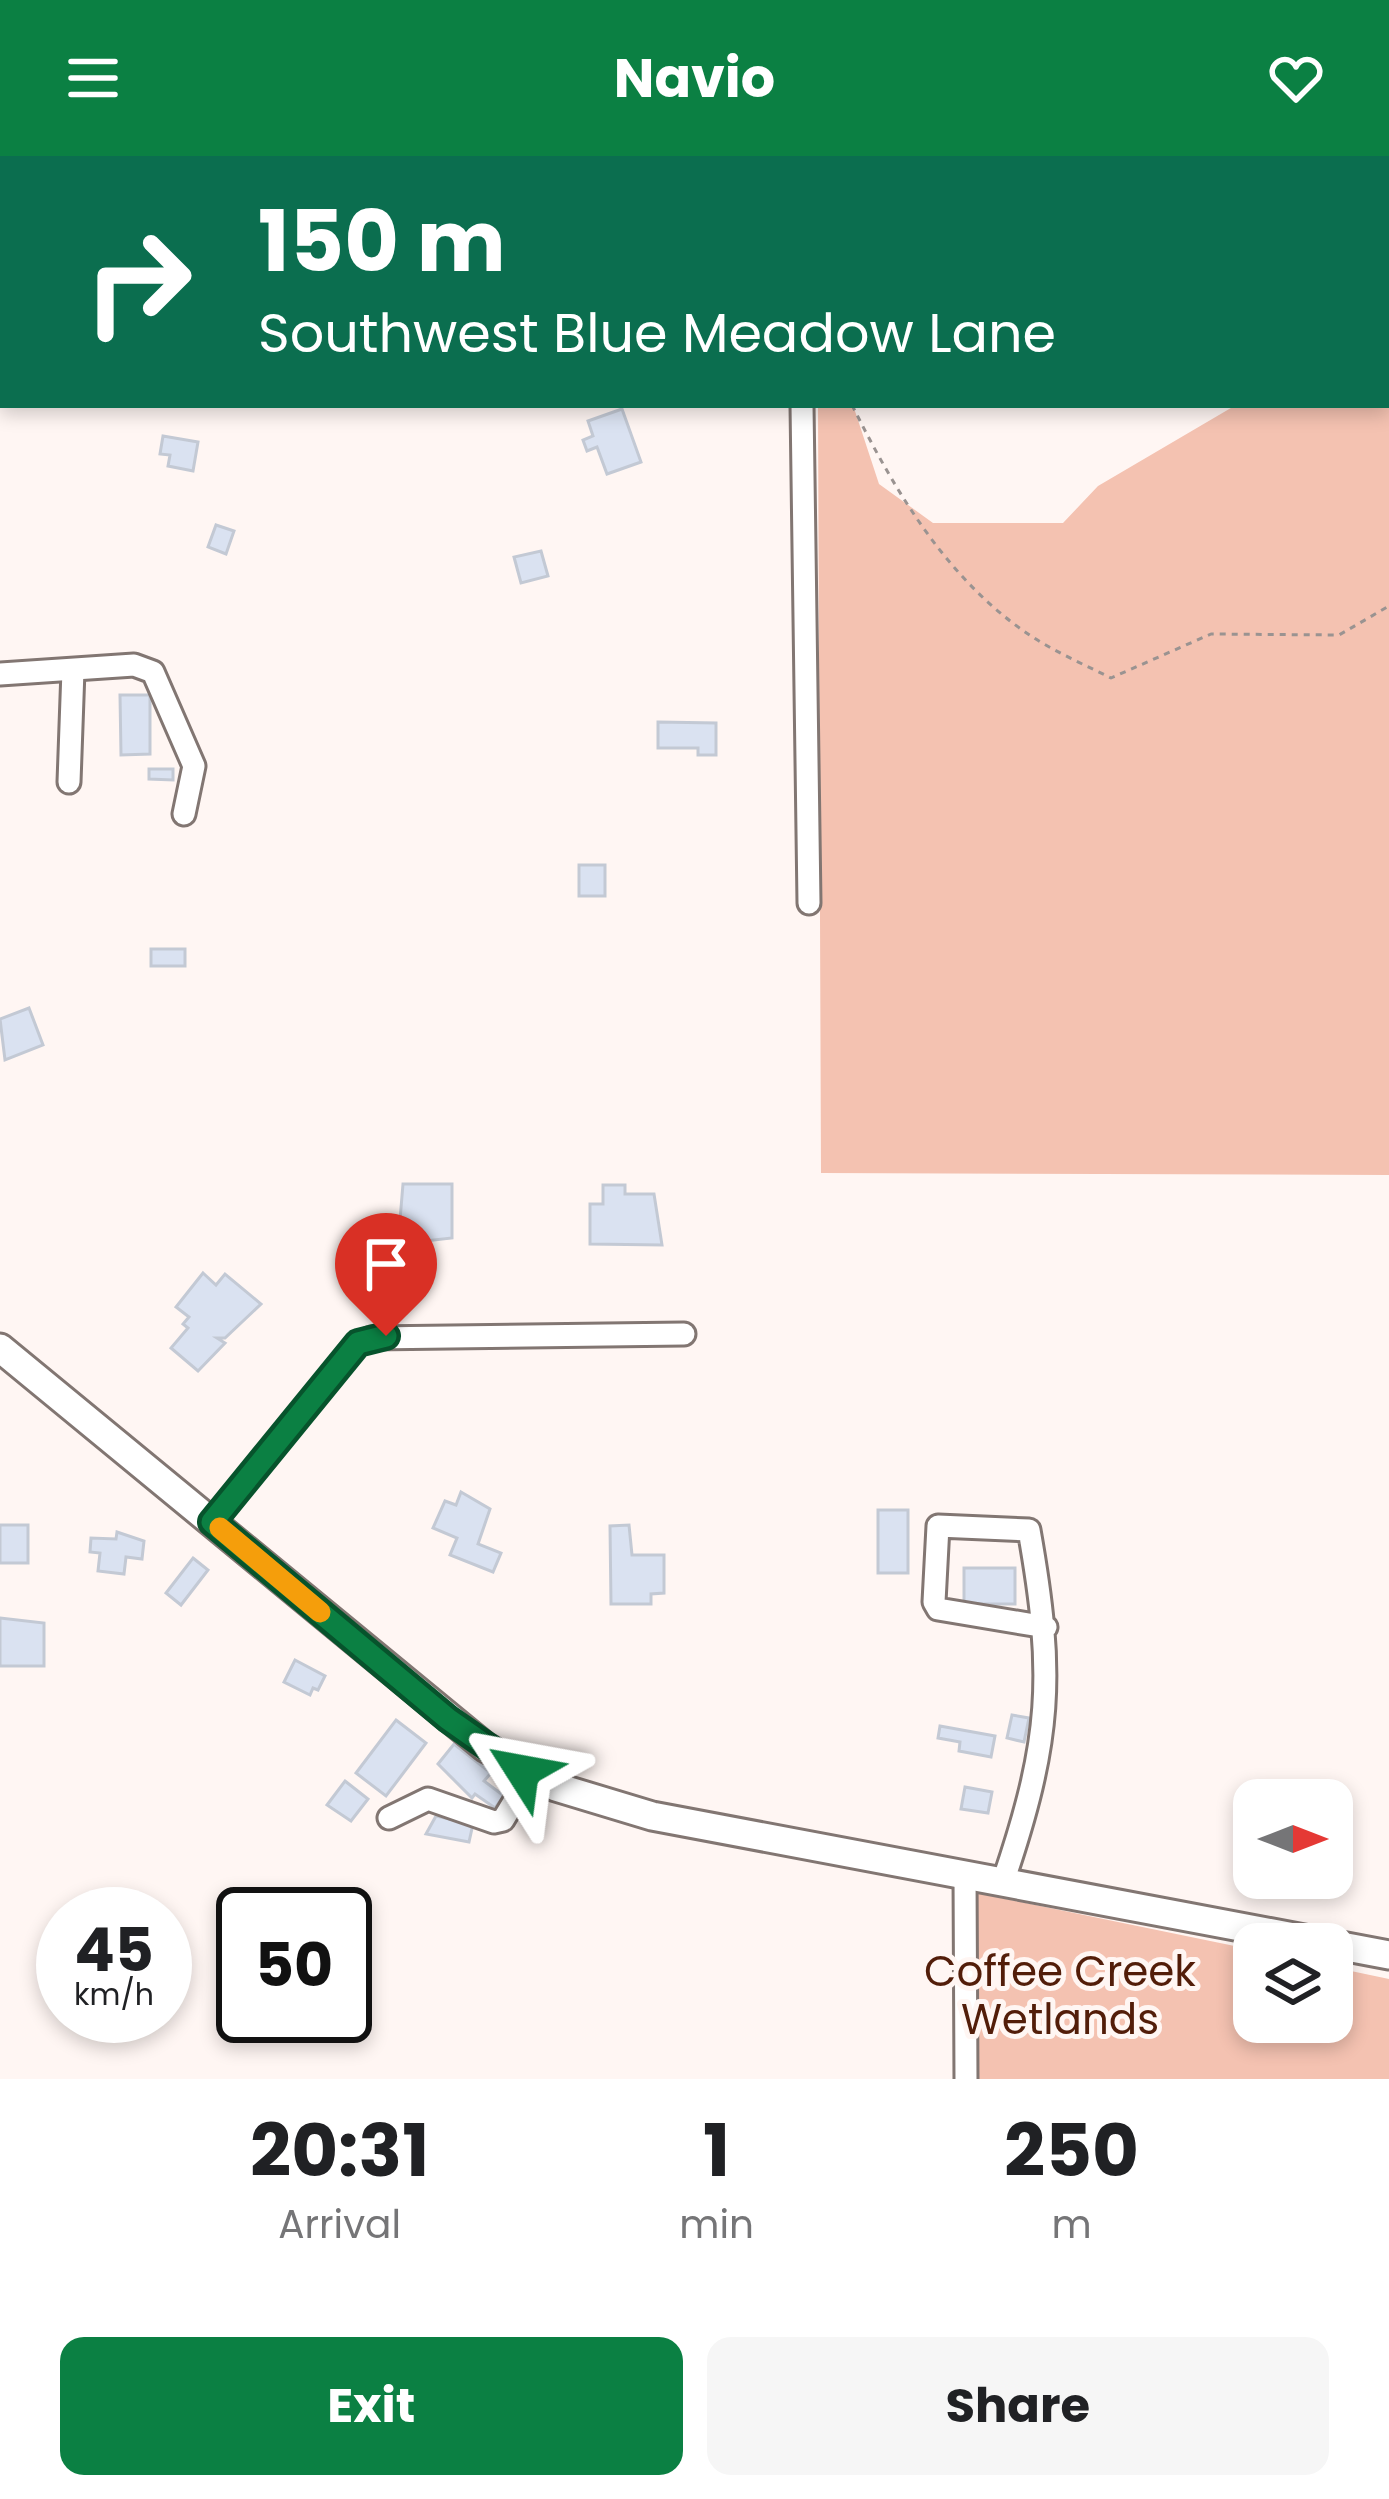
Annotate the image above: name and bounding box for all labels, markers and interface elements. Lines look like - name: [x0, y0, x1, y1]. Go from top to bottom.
- text: Navio: [614, 40, 775, 116]
- icon: menu: [60, 45, 126, 111]
- icon: heart: [1263, 45, 1329, 111]
- text: 150 m: [258, 183, 506, 300]
- icon: right: [60, 204, 216, 360]
- text: Southwest Blue Meadow Lane: [258, 295, 1056, 371]
- pin: [335, 1213, 437, 1336]
- icon: arrive: [353, 1231, 419, 1297]
- position arrow: [459, 1708, 585, 1834]
- north arrow: [1233, 1779, 1353, 1899]
- map controls: [1233, 1779, 1353, 2043]
- speed limit sign: 50: [216, 1887, 372, 2043]
- text: 45: [74, 1908, 154, 1992]
- button: layers: [1233, 1923, 1353, 2043]
- park label: Coffee Creek Wetlands: [924, 1942, 1196, 2049]
- text: km/h: [74, 1973, 154, 2016]
- text: 20:31: [250, 2100, 429, 2201]
- text: 1: [703, 2100, 730, 2201]
- text: 250: [1004, 2100, 1139, 2201]
- text: Arrival: [278, 2197, 401, 2252]
- text: min: [679, 2197, 754, 2252]
- text: m: [1051, 2197, 1092, 2252]
- button: Exit: [60, 2337, 683, 2475]
- button: Share: [707, 2337, 1329, 2475]

